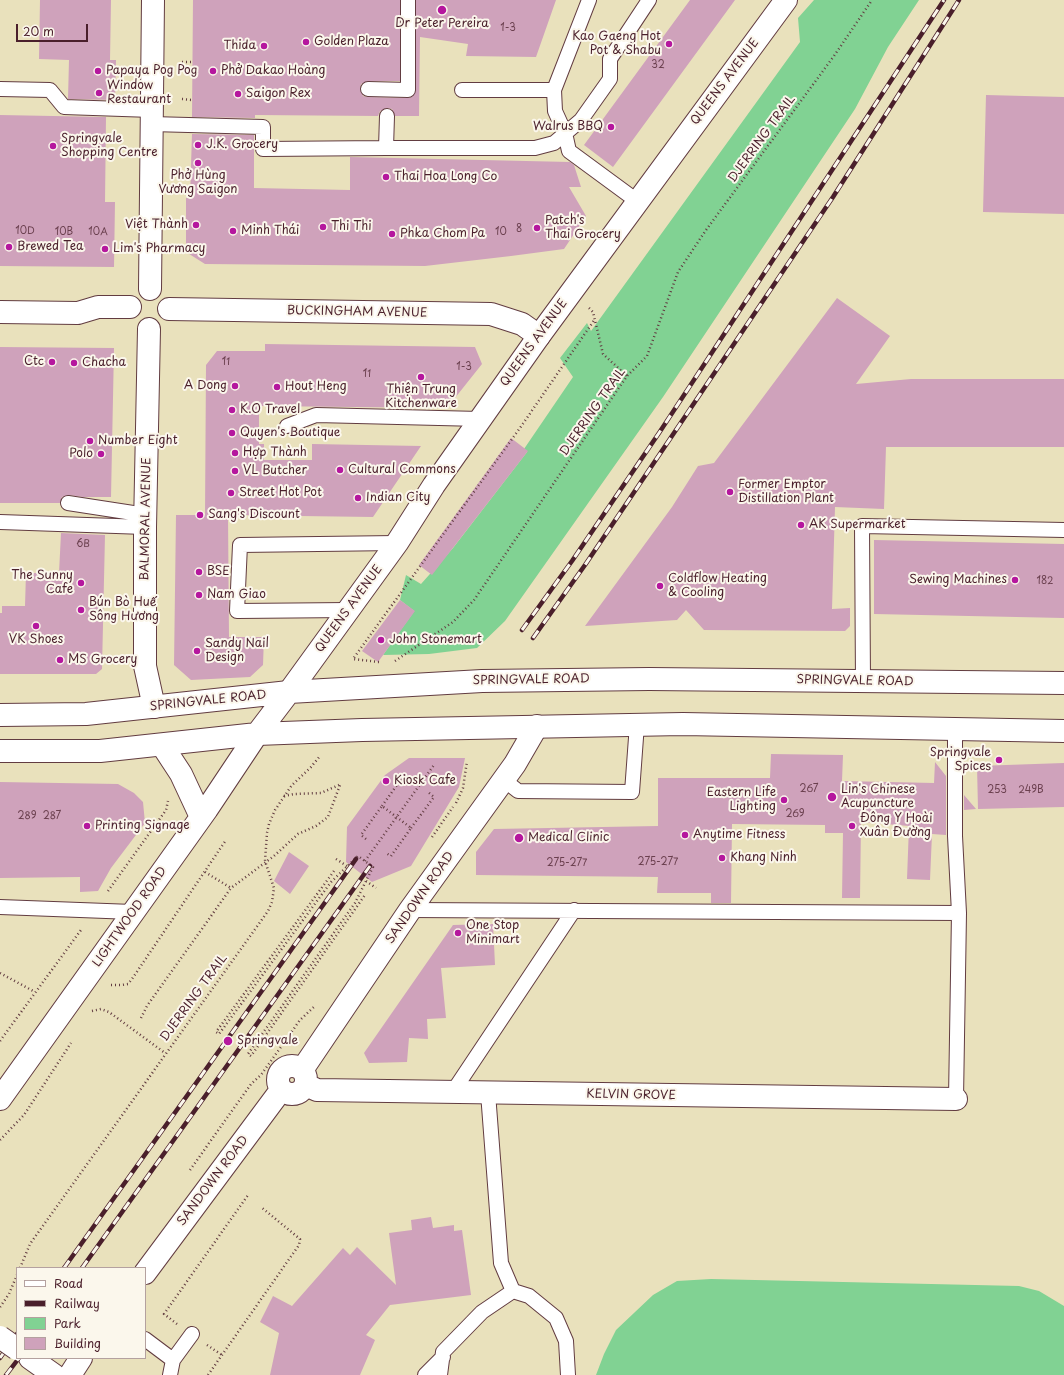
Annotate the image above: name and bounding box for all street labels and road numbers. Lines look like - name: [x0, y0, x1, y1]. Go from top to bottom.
- street label: QUEENS AVENUE: [688, 36, 762, 128]
- street label: DJERRING TRAIL: [726, 93, 798, 185]
- street label: QUEENS AVENUE: [498, 297, 570, 389]
- street label: BUCKINGHAM AVENUE: [287, 304, 427, 320]
- street label: DJERRING TRAIL: [557, 365, 629, 459]
- street label: BALMORAL AVENUE: [138, 457, 154, 581]
- street label: QUEENS AVENUE: [313, 563, 385, 655]
- street label: SPRINGVALE ROAD: [472, 672, 590, 688]
- street label: SPRINGVALE ROAD: [796, 673, 914, 689]
- street label: SPRINGVALE ROAD: [149, 688, 267, 714]
- street label: SANDOWN ROAD: [383, 849, 457, 947]
- street label: LIGHTWOOD ROAD: [90, 864, 170, 970]
- street label: DJERRING TRAIL: [158, 952, 230, 1044]
- street label: KELVIN GROVE: [586, 1087, 676, 1103]
- street label: SANDOWN ROAD: [174, 1133, 252, 1229]

